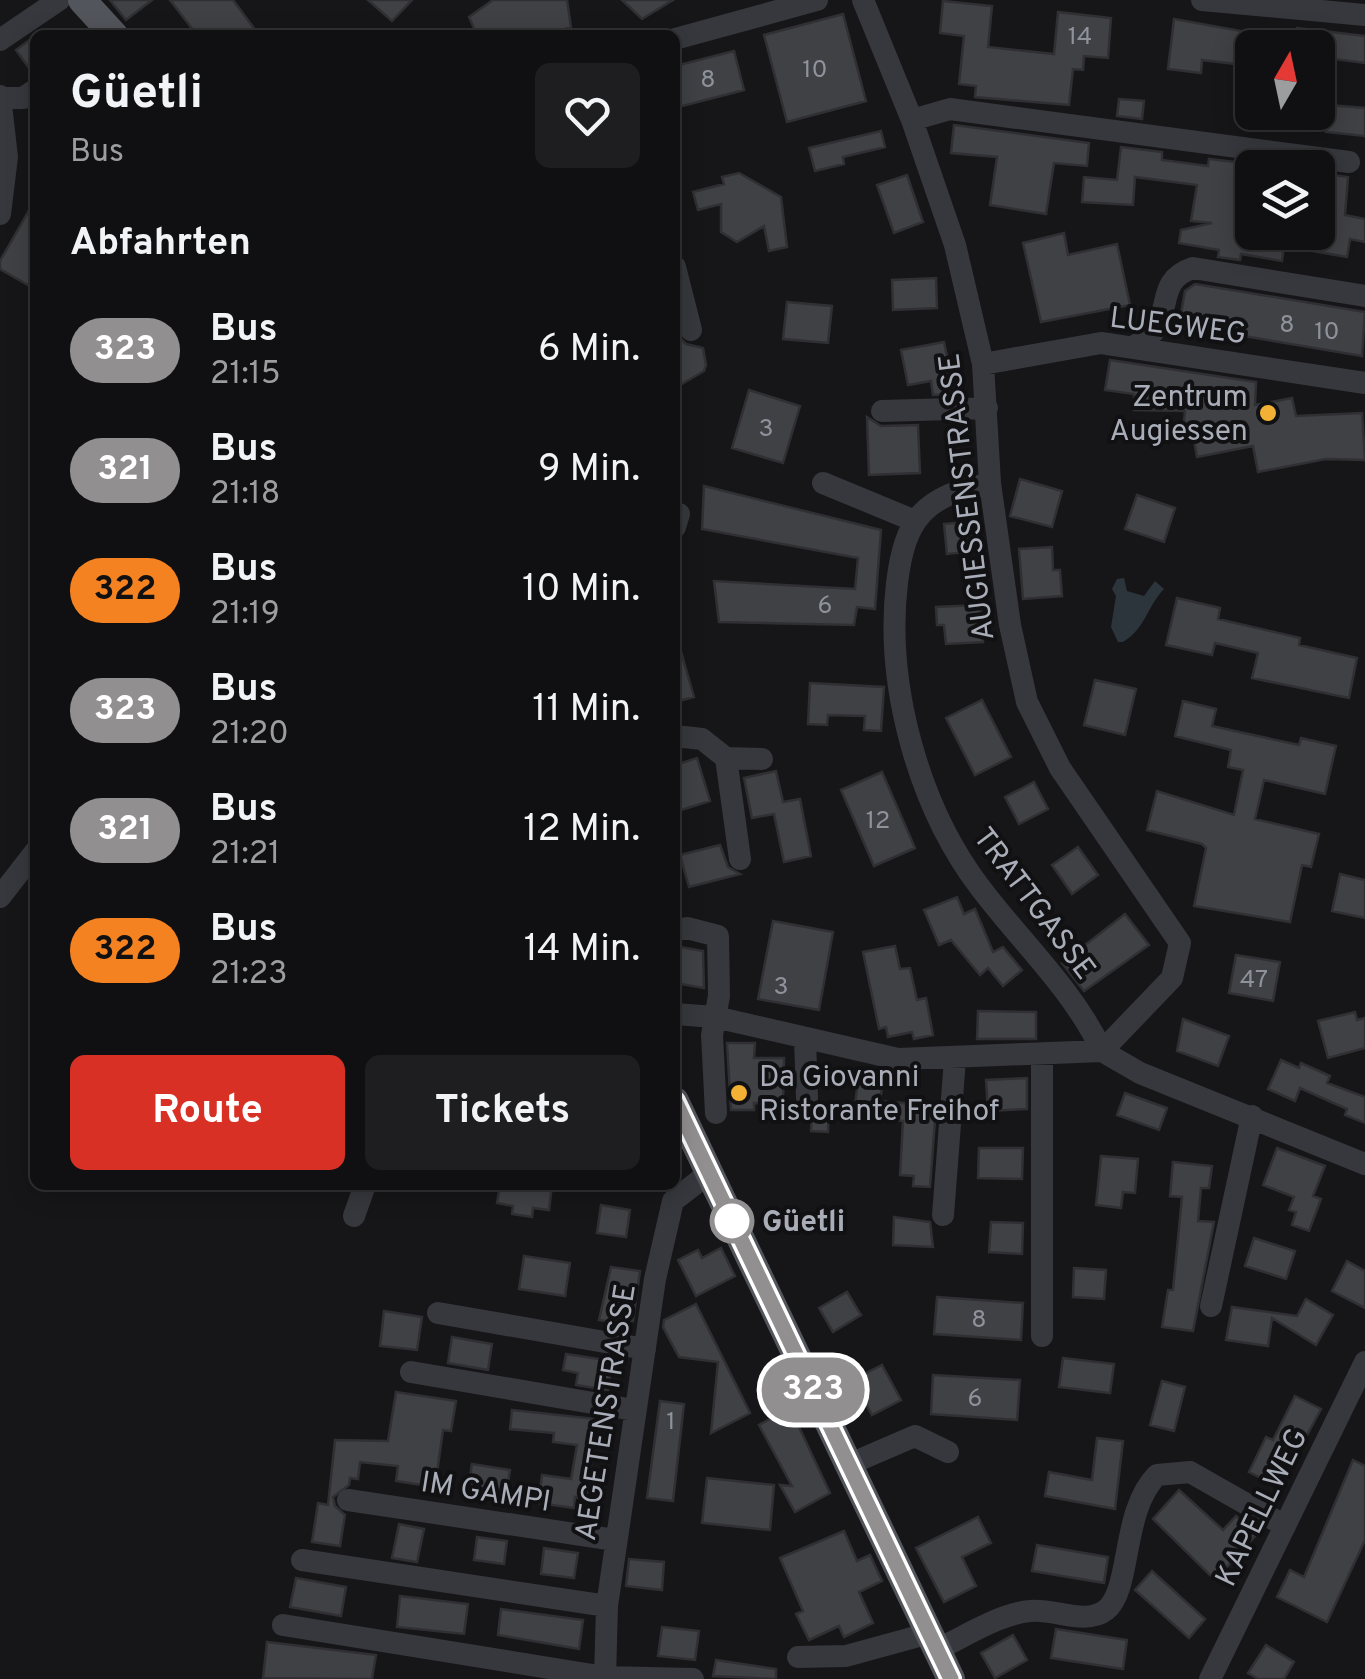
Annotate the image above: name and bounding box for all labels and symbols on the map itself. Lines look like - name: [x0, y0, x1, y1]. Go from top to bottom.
- house number: 14: [1068, 22, 1092, 54]
- north arrow: [1235, 30, 1335, 130]
- house number: 10: [802, 55, 828, 87]
- house number: 8: [700, 65, 716, 97]
- street label: LUEGWEG: [1107, 301, 1248, 354]
- house number: 8: [1279, 310, 1295, 342]
- house number: 10: [1314, 317, 1340, 349]
- street label: AUGIESSENSTRASSE: [933, 351, 1004, 642]
- place label: Zentrum Augiessen: [1110, 380, 1248, 451]
- marker: Zentrum Augiessen: [1257, 402, 1279, 424]
- house number: 3: [758, 414, 774, 446]
- house number: 6: [818, 591, 832, 623]
- house number: 12: [866, 806, 890, 838]
- street label: TRATTGASSE: [964, 821, 1102, 988]
- house number: 47: [1240, 965, 1268, 997]
- house number: 3: [773, 972, 789, 1004]
- place label: Da Giovanni Ristorante Freihof: [759, 1060, 999, 1131]
- marker: Da Giovanni Ristorante Freihof: [728, 1082, 750, 1104]
- marker: Güetli: [711, 1200, 753, 1242]
- place label: Güetli: [762, 1205, 845, 1242]
- street label: AEGETENSTRASSE: [569, 1281, 646, 1543]
- house number: 8: [971, 1305, 987, 1337]
- line badge: 323: [756, 1358, 870, 1422]
- house number: 6: [968, 1384, 982, 1416]
- house number: 1: [666, 1407, 676, 1439]
- street label: KAPELLWEG: [1209, 1423, 1317, 1593]
- street label: IM GAMPI: [418, 1465, 553, 1522]

